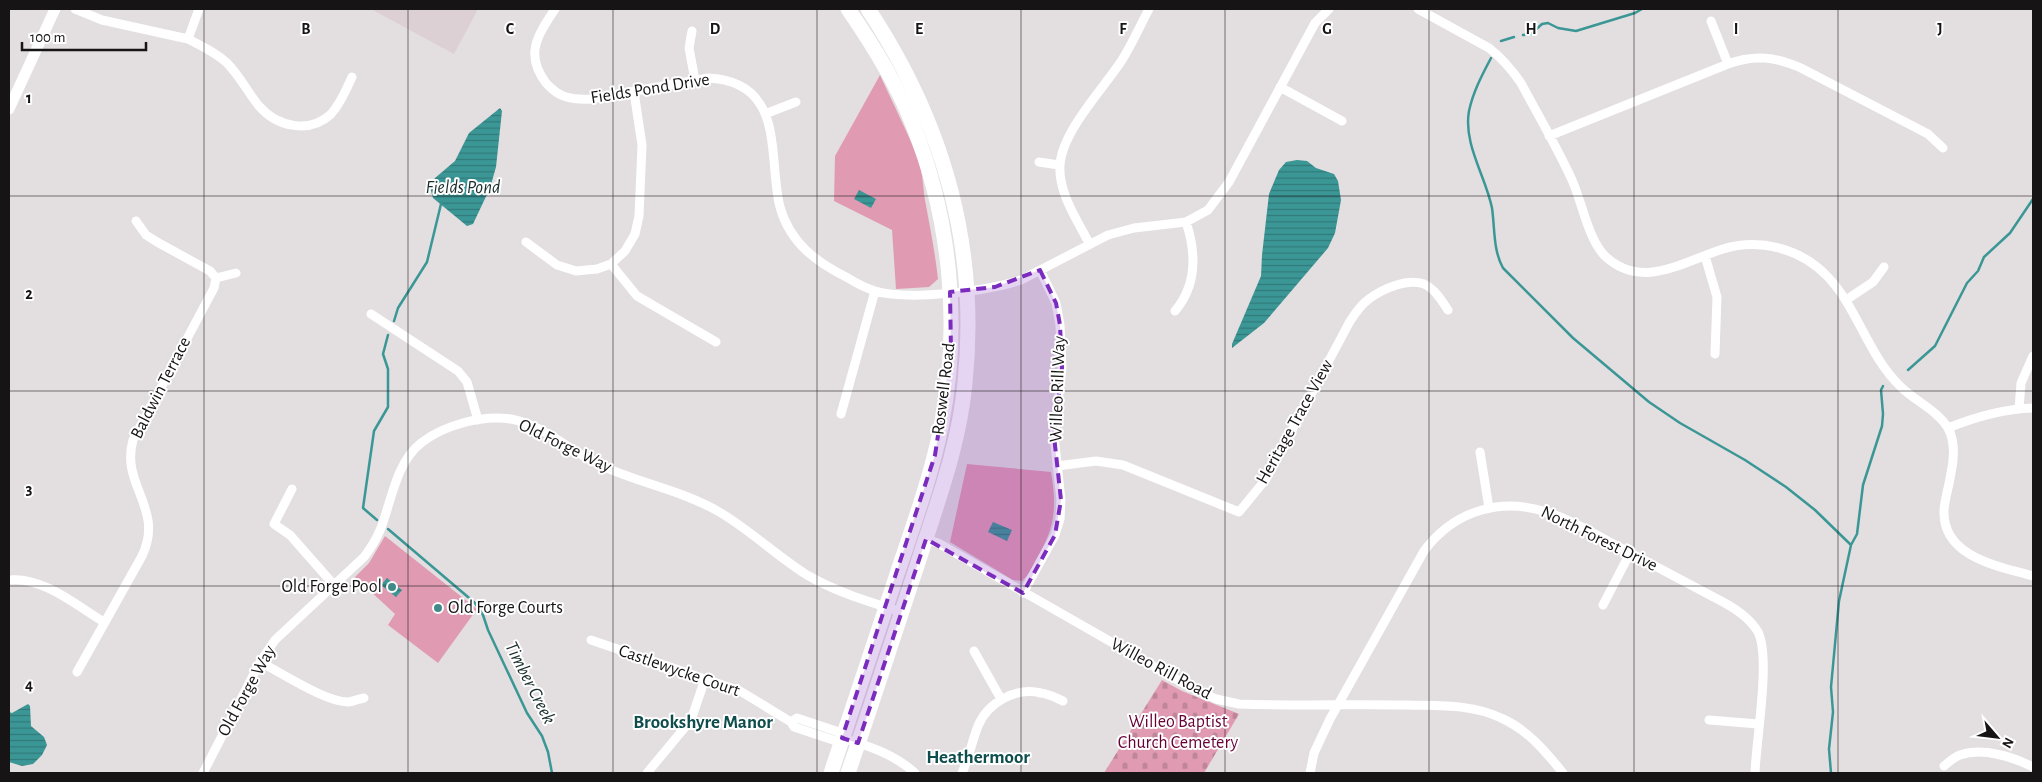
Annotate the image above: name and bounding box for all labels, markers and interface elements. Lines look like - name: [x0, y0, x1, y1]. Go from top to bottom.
- scale bar: [22, 20, 146, 52]
- text: B: [301, 21, 311, 37]
- text: C: [506, 21, 515, 37]
- text: D: [710, 21, 721, 37]
- text: E: [915, 21, 923, 37]
- text: F: [1119, 21, 1127, 37]
- text: G: [1322, 21, 1332, 37]
- text: H: [1525, 21, 1537, 37]
- text: I: [1734, 21, 1738, 37]
- text: J: [1937, 21, 1943, 37]
- text: 100 m: [30, 30, 65, 45]
- street label: Fields Pond Drive: [589, 71, 711, 107]
- text: 1: [26, 90, 32, 106]
- water label: Fields Pond: [426, 178, 501, 197]
- text: 2: [25, 286, 33, 302]
- street label: Baldwin Terrace: [128, 334, 194, 442]
- street label: Willeo Rill Way: [1047, 335, 1069, 443]
- street label: Roswell Road: [929, 342, 959, 436]
- street label: Heritage Trace View: [1253, 357, 1337, 487]
- street label: Old Forge Way: [516, 416, 614, 476]
- text: 3: [26, 481, 33, 497]
- street label: North Forest Drive: [1538, 503, 1660, 575]
- place label: Old Forge Pool: [281, 578, 382, 596]
- marker: Old Forge Pool: [386, 581, 398, 593]
- place label: Old Forge Courts: [448, 599, 563, 617]
- marker: Old Forge Courts: [432, 602, 444, 614]
- street label: Willeo Rill Road: [1108, 635, 1214, 703]
- water label: Timber Creek: [501, 639, 559, 727]
- street label: Old Forge Way: [215, 642, 279, 739]
- street label: Castlewycke Court: [616, 642, 742, 700]
- text: 4: [25, 677, 33, 693]
- north arrow: [1972, 712, 2022, 762]
- district label: Brookshyre Manor: [633, 713, 773, 732]
- park label: Willeo Baptist Church Cemetery: [1118, 713, 1238, 752]
- text: N: [1999, 735, 2016, 750]
- district label: Heathermoor: [926, 748, 1030, 767]

